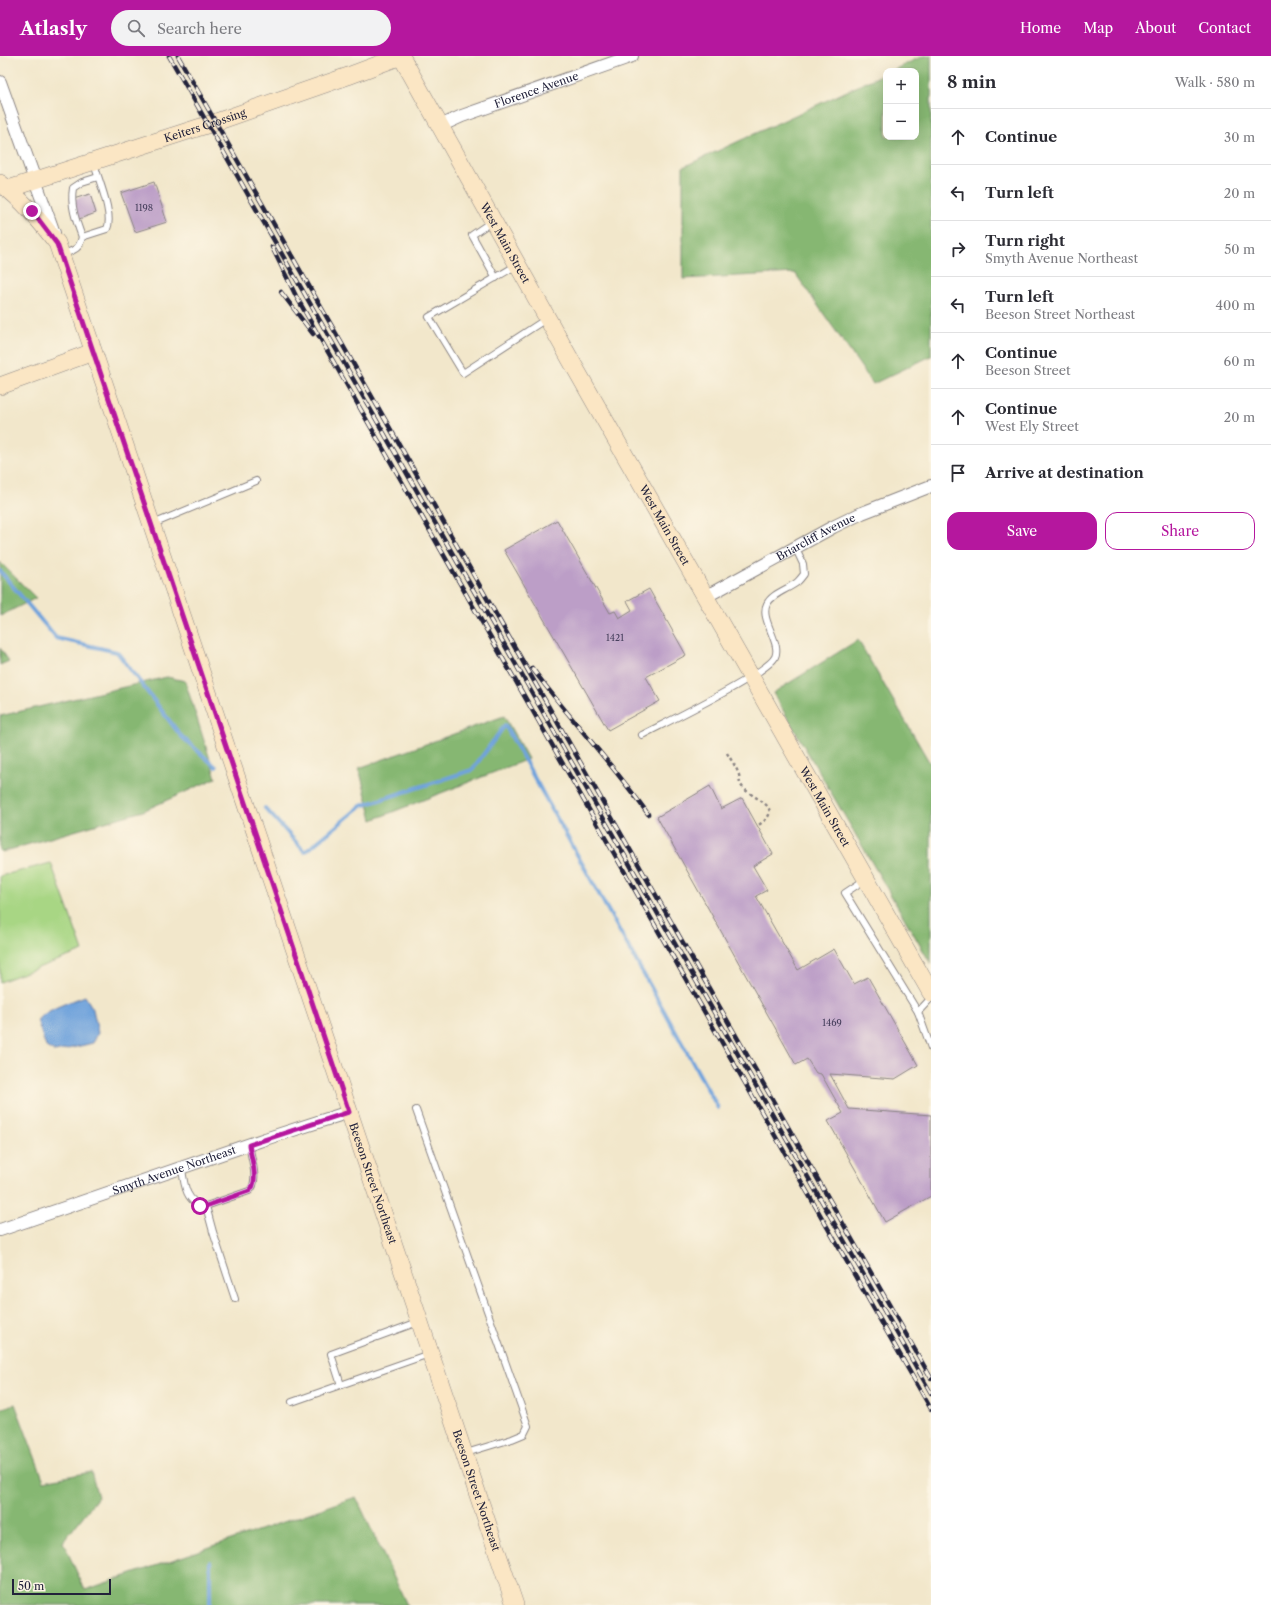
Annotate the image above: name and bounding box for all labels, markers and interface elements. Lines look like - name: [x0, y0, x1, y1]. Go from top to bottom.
- search box: [111, 10, 391, 46]
- text: Atlasly: [20, 17, 87, 40]
- icon: search: [125, 17, 147, 39]
- text: Search here: [157, 19, 242, 38]
- text: Home: [1020, 19, 1061, 37]
- text: Map: [1083, 19, 1113, 37]
- text: About: [1135, 19, 1176, 37]
- text: Contact: [1198, 19, 1251, 37]
- street label: Florence Avenue: [492, 68, 580, 111]
- map controls: [883, 68, 919, 140]
- button: +: [883, 68, 919, 104]
- text: 8 min: [947, 72, 996, 92]
- text: Walk · 580 m: [1175, 74, 1255, 90]
- button: −: [883, 104, 919, 140]
- street label: Keiters Crossing: [162, 105, 248, 145]
- icon: ahead: [947, 126, 969, 148]
- text: Continue: [985, 127, 1057, 146]
- text: 30 m: [1224, 129, 1255, 145]
- icon: left: [947, 182, 969, 204]
- text: Turn left: [985, 183, 1054, 202]
- text: 20 m: [1224, 185, 1255, 201]
- street label: West Main Street: [477, 199, 533, 286]
- route end: [23, 202, 41, 220]
- house number: 1198: [135, 202, 153, 213]
- text: Turn right: [985, 231, 1065, 250]
- icon: right: [947, 238, 969, 260]
- text: 50 m: [1224, 241, 1255, 257]
- text: Smyth Avenue Northeast: [985, 250, 1138, 266]
- text: Turn left: [985, 287, 1054, 306]
- icon: left: [947, 294, 969, 316]
- text: 400 m: [1215, 297, 1255, 313]
- text: Beeson Street Northeast: [985, 306, 1135, 322]
- text: Continue: [985, 343, 1057, 362]
- icon: ahead: [947, 350, 969, 372]
- text: 60 m: [1224, 353, 1255, 369]
- text: Beeson Street: [985, 362, 1071, 378]
- text: Continue: [985, 399, 1057, 418]
- icon: ahead: [947, 406, 969, 428]
- text: 20 m: [1224, 409, 1255, 425]
- text: West Ely Street: [985, 418, 1079, 434]
- icon: arrive: [947, 462, 969, 484]
- text: Arrive at destination: [985, 463, 1144, 482]
- street label: West Main Street: [636, 482, 693, 568]
- street label: Briarcliff Avenue: [774, 510, 858, 564]
- button: Save: [947, 512, 1097, 550]
- button: Share: [1105, 512, 1255, 550]
- house number: 1421: [606, 632, 624, 643]
- street label: West Main Street: [796, 763, 853, 849]
- house number: 1469: [822, 1017, 842, 1028]
- street label: Beeson Street Northeast: [346, 1121, 400, 1246]
- street label: Smyth Avenue Northeast: [110, 1143, 238, 1198]
- route start: [191, 1197, 209, 1215]
- street label: Beeson Street Northeast: [450, 1428, 503, 1553]
- scale bar: [12, 1577, 111, 1596]
- text: 50 m: [18, 1579, 44, 1593]

